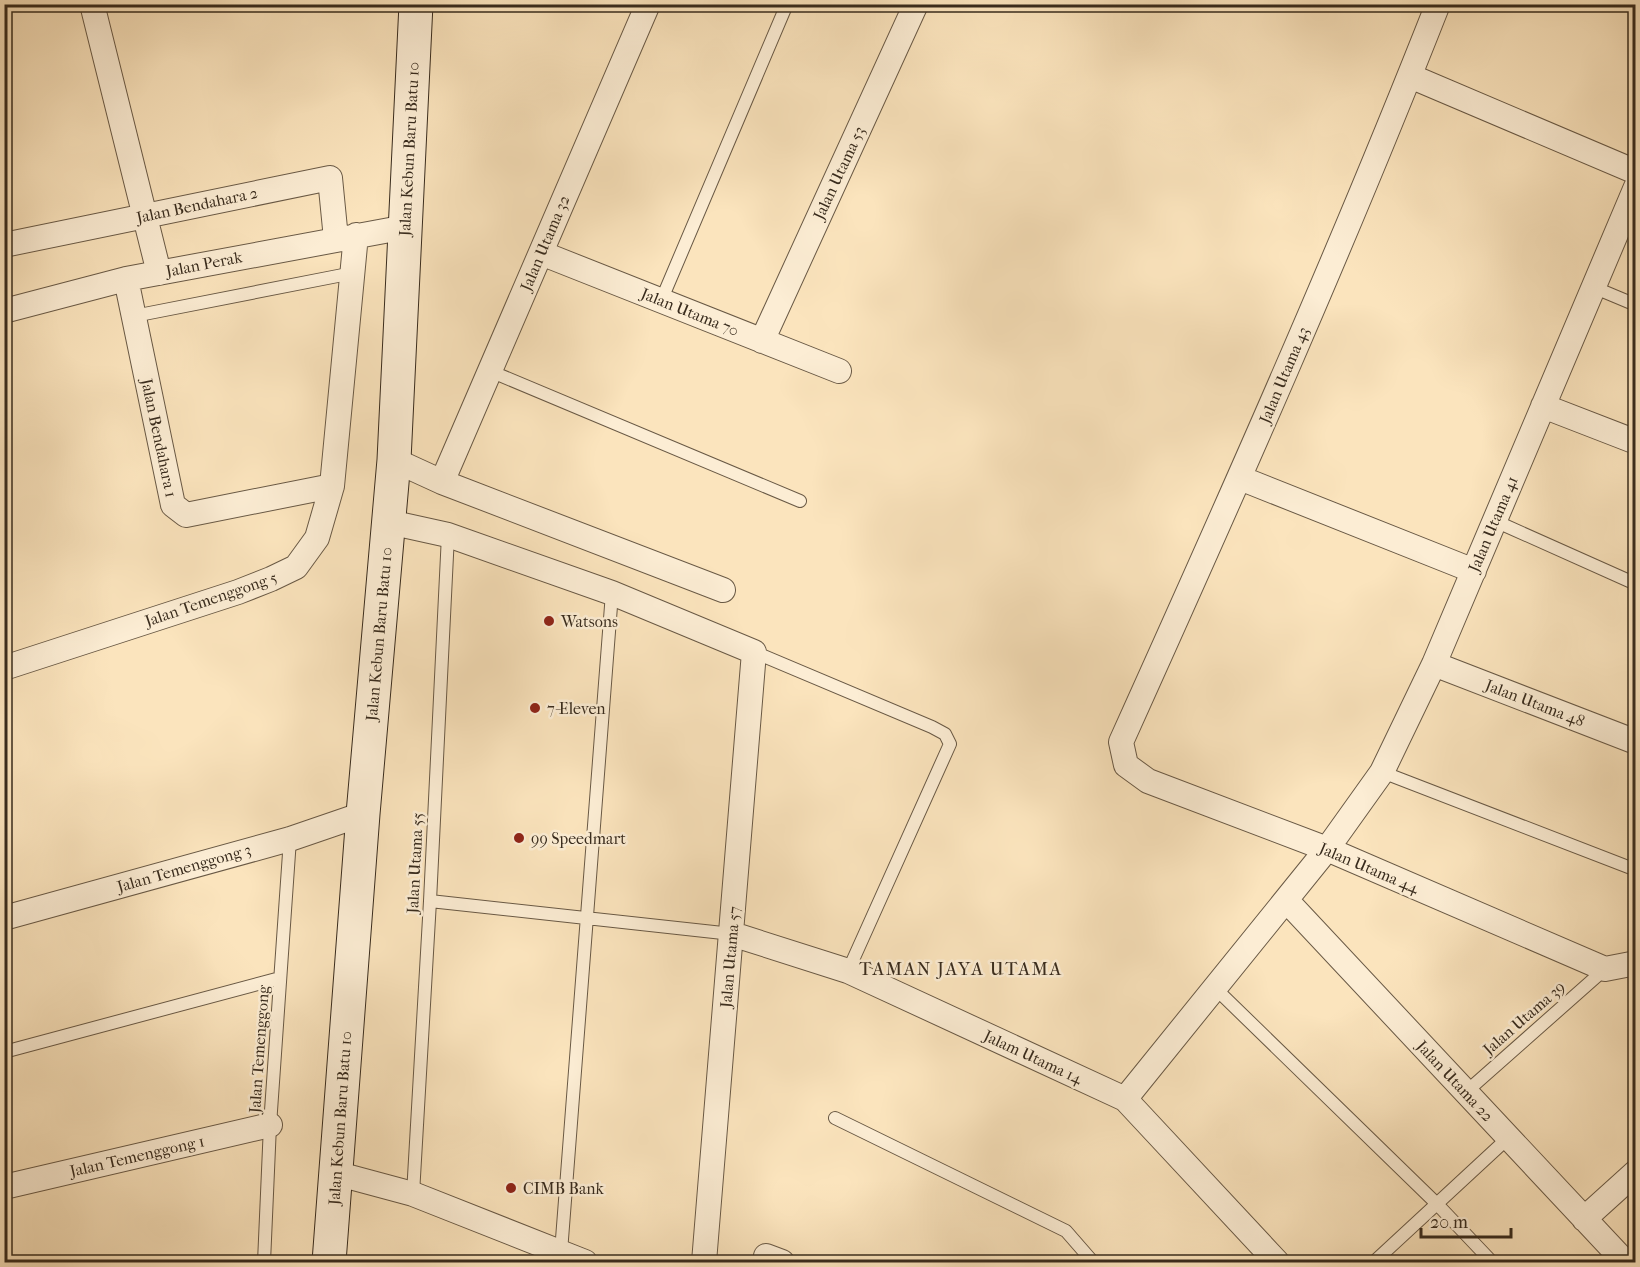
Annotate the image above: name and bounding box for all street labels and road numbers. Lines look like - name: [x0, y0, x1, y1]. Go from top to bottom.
- street label: Jalan Kebun Baru Batu 10: [395, 61, 423, 239]
- street label: Jalan Utama 53: [808, 123, 869, 224]
- street label: Jalan Bendahara 2: [133, 183, 259, 228]
- street label: Jalan Utama 32: [516, 192, 574, 296]
- street label: Jalan Perak: [162, 247, 244, 281]
- street label: Jalan Utama 70: [636, 283, 742, 340]
- street label: Jalan Utama 43: [1254, 324, 1313, 428]
- street label: Jalan Bendahara 1: [137, 375, 181, 499]
- street label: Jalan Utama 41: [1463, 473, 1522, 577]
- street label: Jalan Kebun Baru Batu 10: [362, 546, 396, 724]
- street label: Jalan Temenggong 5: [140, 567, 280, 631]
- street label: Jalan Utama 48: [1481, 675, 1587, 731]
- street label: Jalan Utama 55: [403, 812, 427, 916]
- street label: Jalan Utama 44: [1315, 838, 1422, 898]
- street label: Jalan Temenggong 3: [113, 840, 253, 897]
- street label: Jalan Utama 57: [716, 905, 744, 1011]
- street label: Jalan Utama 39: [1478, 977, 1569, 1060]
- street label: Jalan Temenggong: [245, 984, 273, 1116]
- street label: Jalam Utama 14: [979, 1025, 1086, 1088]
- street label: Jalan Kebun Baru Batu 10: [324, 1030, 356, 1208]
- street label: Jalan Utama 22: [1411, 1035, 1497, 1125]
- street label: Jalan Temenggong 1: [66, 1131, 206, 1181]

